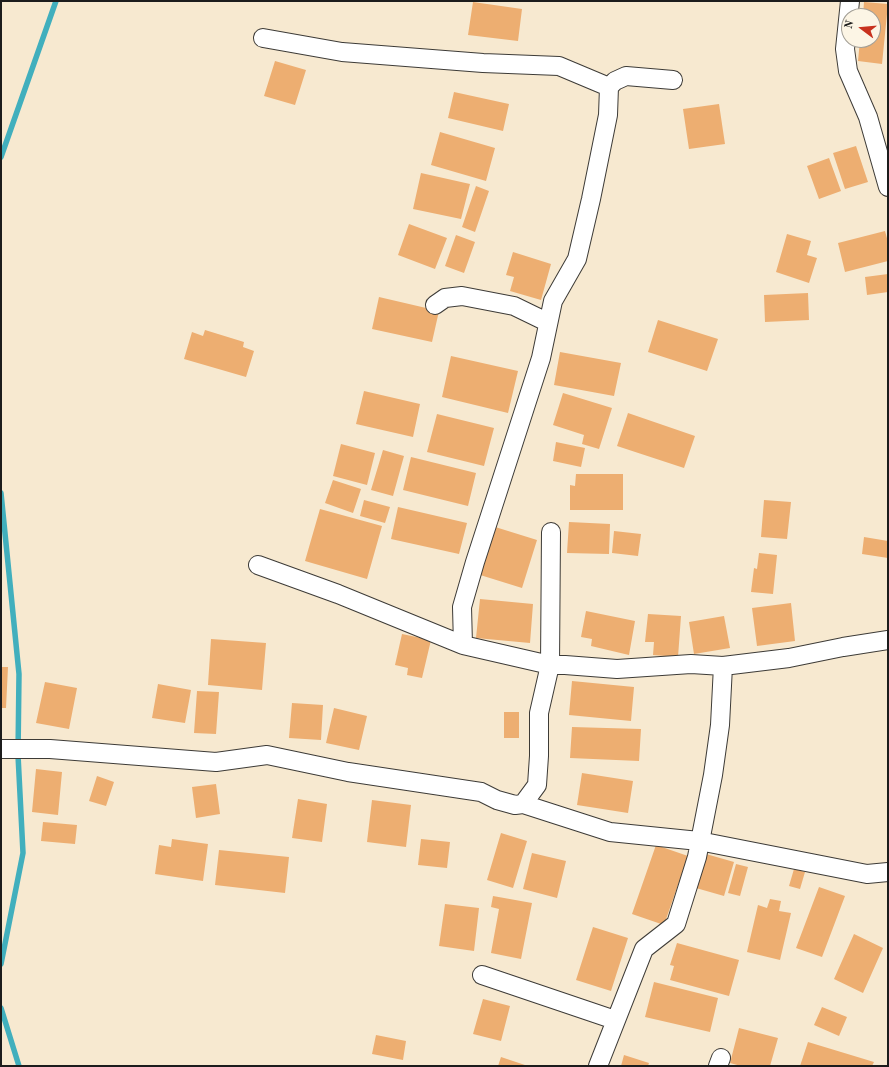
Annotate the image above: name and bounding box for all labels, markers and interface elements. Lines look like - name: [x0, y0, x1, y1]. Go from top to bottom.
- north arrow: [841, 8, 881, 48]
- text: N: [844, 19, 856, 30]

